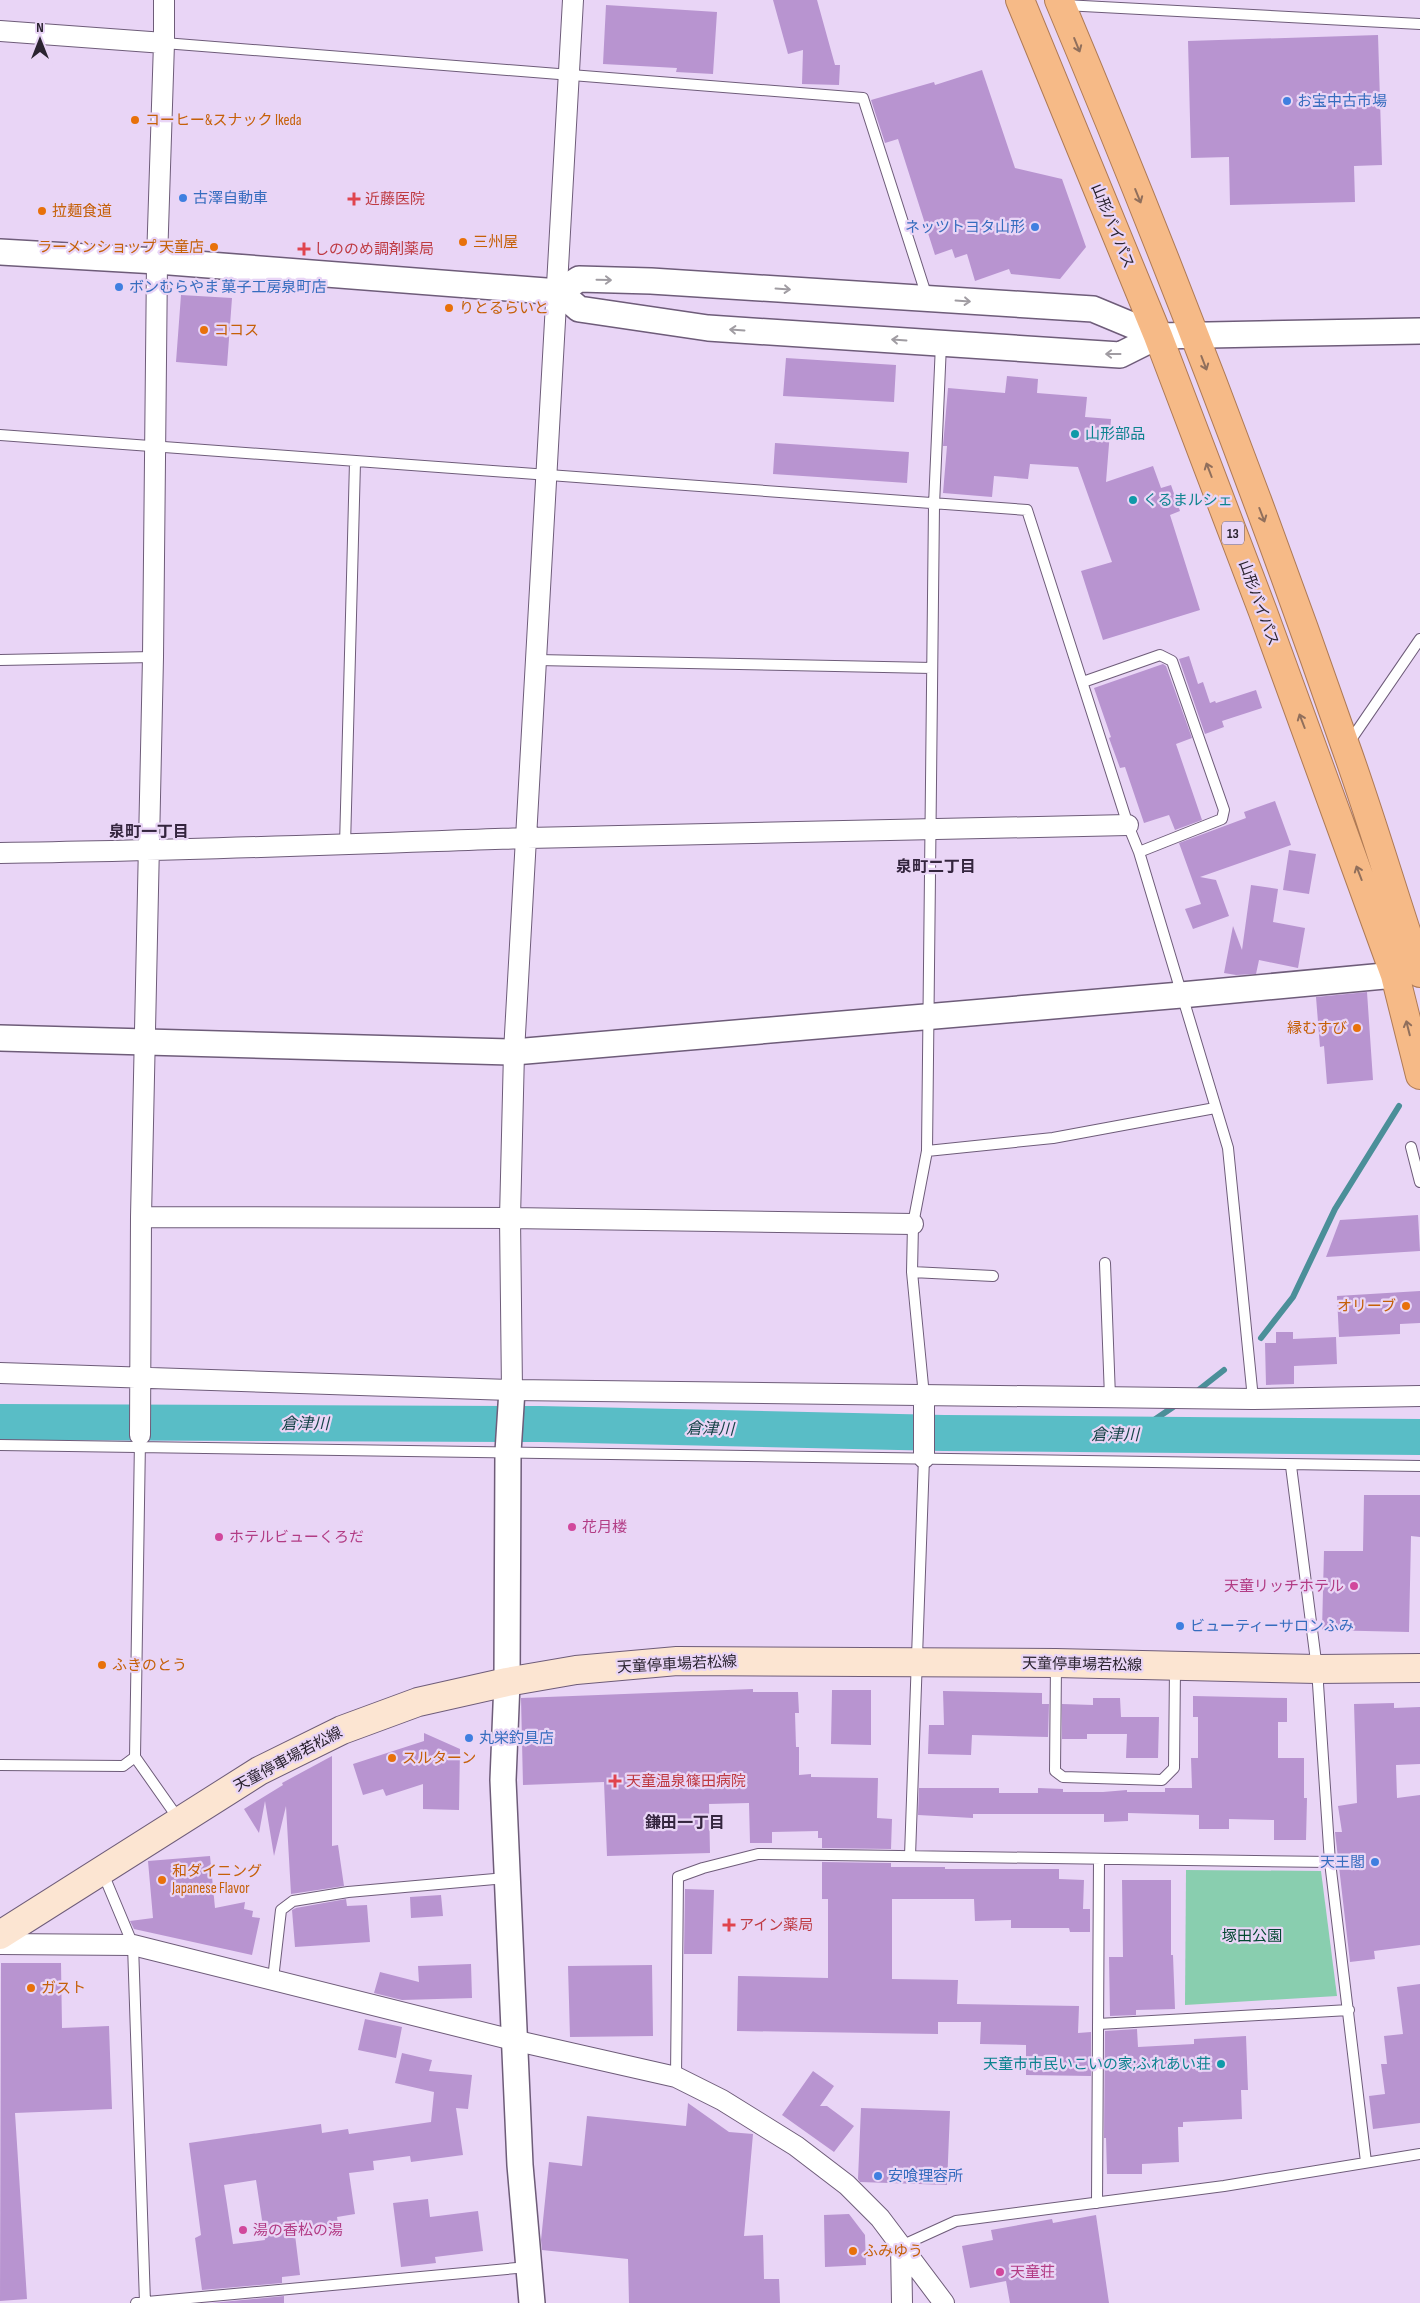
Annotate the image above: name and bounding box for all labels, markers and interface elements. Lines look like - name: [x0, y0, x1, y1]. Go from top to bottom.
- north arrow: [15, 15, 65, 65]
- text: N: [36, 19, 44, 36]
- one-way arrow: [1073, 37, 1083, 52]
- place label: お宝中古市場: [1297, 92, 1387, 111]
- marker: お宝中古市場: [1281, 95, 1293, 107]
- place label: コーヒー&スナック Ikeda: [145, 111, 302, 130]
- marker: コーヒー&スナック Ikeda: [129, 114, 141, 126]
- street label: 山形バイパス: [1087, 181, 1138, 271]
- one-way arrow: [1134, 188, 1143, 203]
- place label: 古澤自動車: [193, 189, 268, 208]
- place label: 近藤医院: [365, 190, 425, 209]
- marker: 古澤自動車: [177, 192, 189, 204]
- marker: 近藤医院: [347, 192, 361, 206]
- place label: 拉麺食道: [52, 202, 112, 221]
- marker: 拉麺食道: [36, 205, 48, 217]
- place label: ネッツトヨタ山形: [905, 218, 1025, 237]
- marker: ネッツトヨタ山形: [1029, 221, 1041, 233]
- place label: 三州屋: [473, 233, 518, 252]
- marker: 三州屋: [457, 236, 469, 248]
- place label: ラーメンショップ 天童店: [37, 238, 204, 257]
- place label: しののめ調剤薬局: [314, 240, 434, 259]
- marker: ラーメンショップ 天童店: [208, 241, 220, 253]
- marker: しののめ調剤薬局: [298, 243, 310, 255]
- one-way arrow: [596, 275, 612, 284]
- place label: ボンむらやま 菓子工房泉町店: [129, 278, 326, 297]
- marker: ボンむらやま 菓子工房泉町店: [113, 281, 125, 293]
- one-way arrow: [775, 285, 791, 294]
- one-way arrow: [955, 296, 971, 305]
- place label: りとるらいと: [459, 299, 549, 318]
- marker: りとるらいと: [443, 302, 455, 314]
- place label: ココス: [214, 321, 259, 340]
- marker: ココス: [198, 324, 210, 336]
- one-way arrow: [729, 325, 745, 335]
- one-way arrow: [891, 336, 907, 345]
- one-way arrow: [1106, 349, 1122, 359]
- one-way arrow: [1200, 355, 1209, 370]
- place label: 山形部品: [1085, 425, 1145, 444]
- marker: 山形部品: [1069, 428, 1081, 440]
- one-way arrow: [1204, 463, 1213, 478]
- place label: くるまルシェ: [1143, 491, 1233, 510]
- marker: くるまルシェ: [1127, 494, 1139, 506]
- one-way arrow: [1258, 507, 1267, 523]
- road number: 13: [1222, 522, 1244, 544]
- street label: 山形バイパス: [1234, 558, 1283, 649]
- one-way arrow: [1296, 714, 1305, 729]
- district label: 泉町一丁目: [109, 823, 189, 842]
- district label: 泉町二丁目: [896, 858, 976, 877]
- one-way arrow: [1354, 866, 1363, 882]
- place label: 縁むすび: [1287, 1019, 1347, 1038]
- one-way arrow: [1403, 1021, 1412, 1037]
- marker: 縁むすび: [1351, 1022, 1363, 1034]
- place label: オリーブ: [1337, 1297, 1396, 1316]
- marker: オリーブ: [1400, 1300, 1412, 1312]
- water label: 倉津川: [281, 1415, 331, 1434]
- water label: 倉津川: [686, 1420, 736, 1439]
- water label: 倉津川: [1091, 1426, 1141, 1445]
- place label: 花月楼: [582, 1518, 627, 1537]
- marker: 花月楼: [566, 1521, 578, 1533]
- place label: ホテルビューくろだ: [229, 1528, 364, 1547]
- marker: ホテルビューくろだ: [213, 1531, 225, 1543]
- place label: 天童リッチホテル: [1224, 1577, 1344, 1596]
- marker: 天童リッチホテル: [1348, 1580, 1360, 1592]
- place label: ビューティーサロンふみ: [1190, 1617, 1354, 1636]
- marker: ビューティーサロンふみ: [1174, 1620, 1186, 1632]
- street label: 天童停車場若松線: [617, 1652, 737, 1677]
- street label: 天童停車場若松線: [1022, 1654, 1142, 1675]
- place label: ふきのとう: [112, 1656, 187, 1675]
- marker: ふきのとう: [96, 1659, 108, 1671]
- street label: 天童停車場若松線: [231, 1723, 346, 1796]
- place label: 丸栄釣具店: [479, 1729, 554, 1748]
- marker: 丸栄釣具店: [463, 1732, 475, 1744]
- place label: スルターン: [402, 1749, 476, 1768]
- marker: スルターン: [386, 1752, 398, 1764]
- place label: 天童温泉篠田病院: [626, 1772, 746, 1791]
- marker: 天童温泉篠田病院: [608, 1774, 622, 1788]
- district label: 鎌田一丁目: [645, 1814, 725, 1833]
- place label: 天王閣: [1320, 1853, 1365, 1872]
- marker: 天王閣: [1369, 1856, 1381, 1868]
- place label: 和ダイニング Japanese Flavor: [171, 1862, 262, 1898]
- marker: 和ダイニング Japanese Flavor: [156, 1874, 168, 1886]
- place label: アイン薬局: [739, 1916, 813, 1935]
- marker: アイン薬局: [723, 1919, 735, 1931]
- park label: 塚田公園: [1222, 1927, 1282, 1946]
- place label: ガスト: [41, 1979, 86, 1998]
- marker: ガスト: [25, 1982, 37, 1994]
- place label: 天童市市民いこいの家;ふれあい荘: [983, 2055, 1211, 2074]
- marker: 天童市市民いこいの家;ふれあい荘: [1215, 2058, 1227, 2070]
- place label: 安喰理容所: [888, 2167, 963, 2186]
- marker: 安喰理容所: [872, 2170, 884, 2182]
- place label: 湯の香松の湯: [253, 2221, 343, 2240]
- marker: 湯の香松の湯: [237, 2224, 249, 2236]
- place label: ふみゆう: [863, 2242, 923, 2261]
- marker: ふみゆう: [847, 2245, 859, 2257]
- place label: 天童荘: [1010, 2263, 1055, 2282]
- marker: 天童荘: [994, 2266, 1006, 2278]

